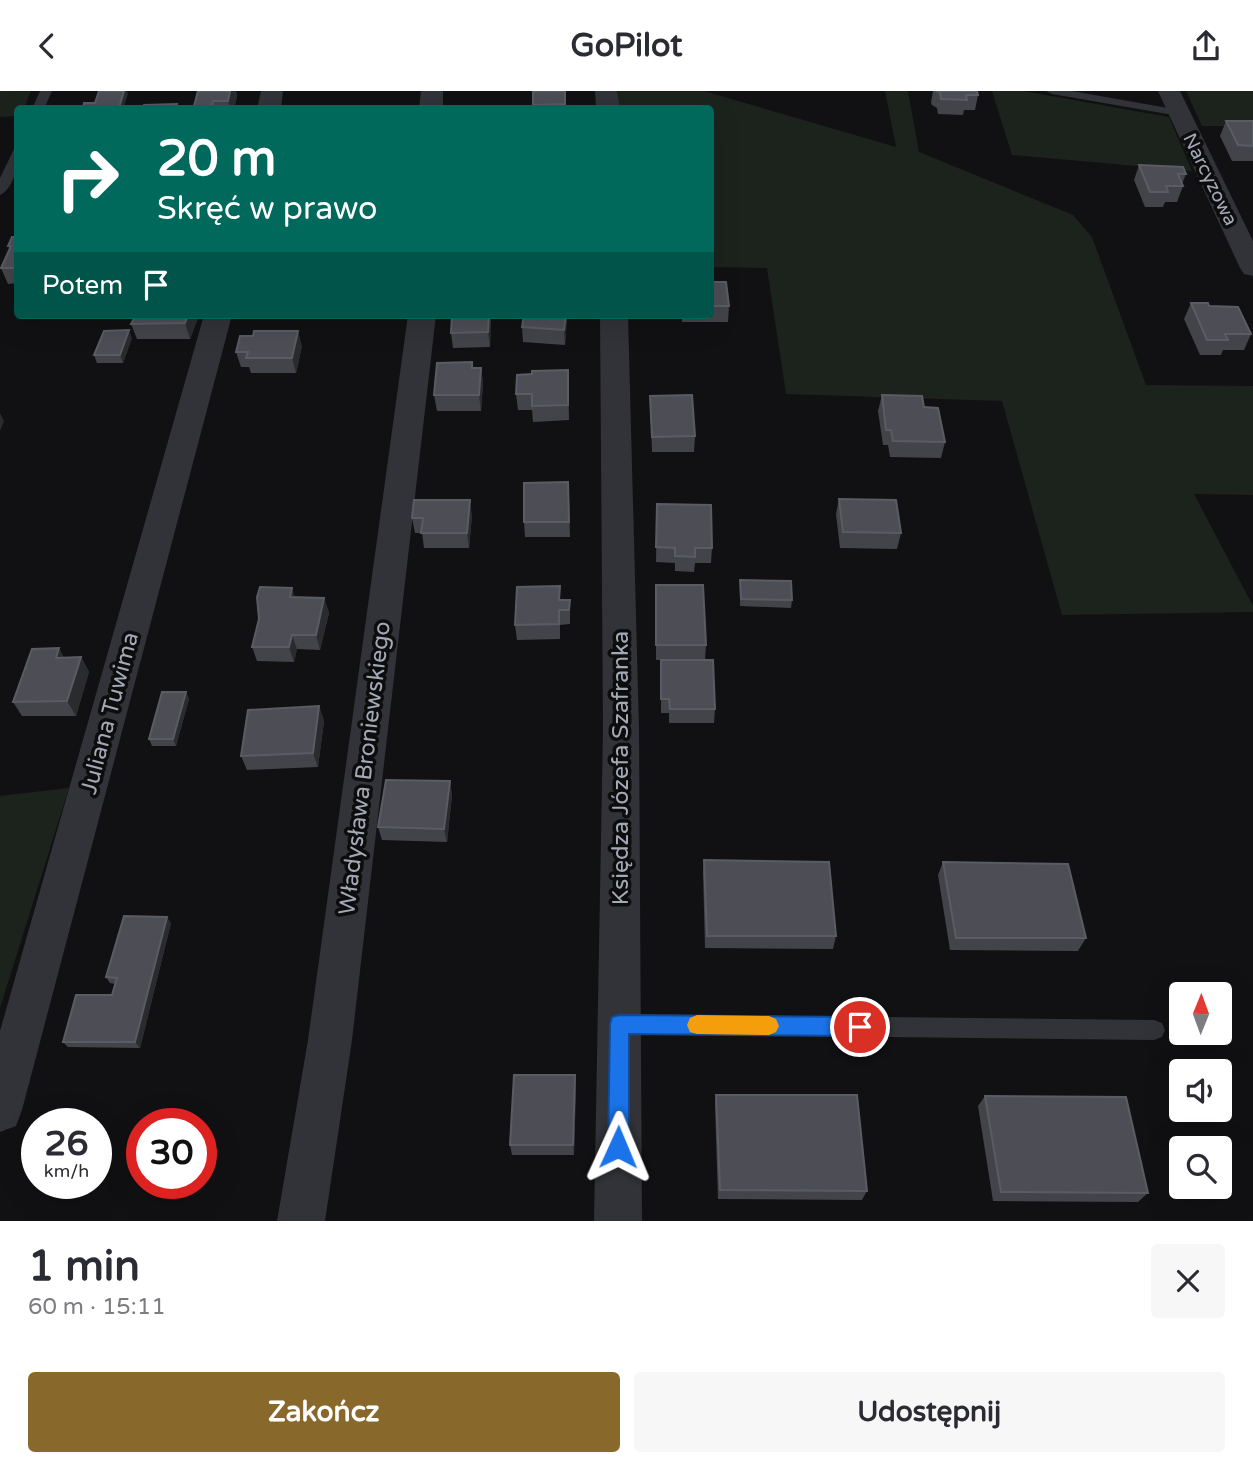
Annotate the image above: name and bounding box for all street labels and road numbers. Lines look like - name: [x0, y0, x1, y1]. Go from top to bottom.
- street label: Narcyzowa: [1178, 130, 1242, 229]
- street label: Władysława Broniewskiego: [333, 620, 397, 917]
- street label: Juliana Tuwima: [75, 629, 145, 797]
- street label: Księdza Józefa Szafranka: [607, 631, 635, 905]

